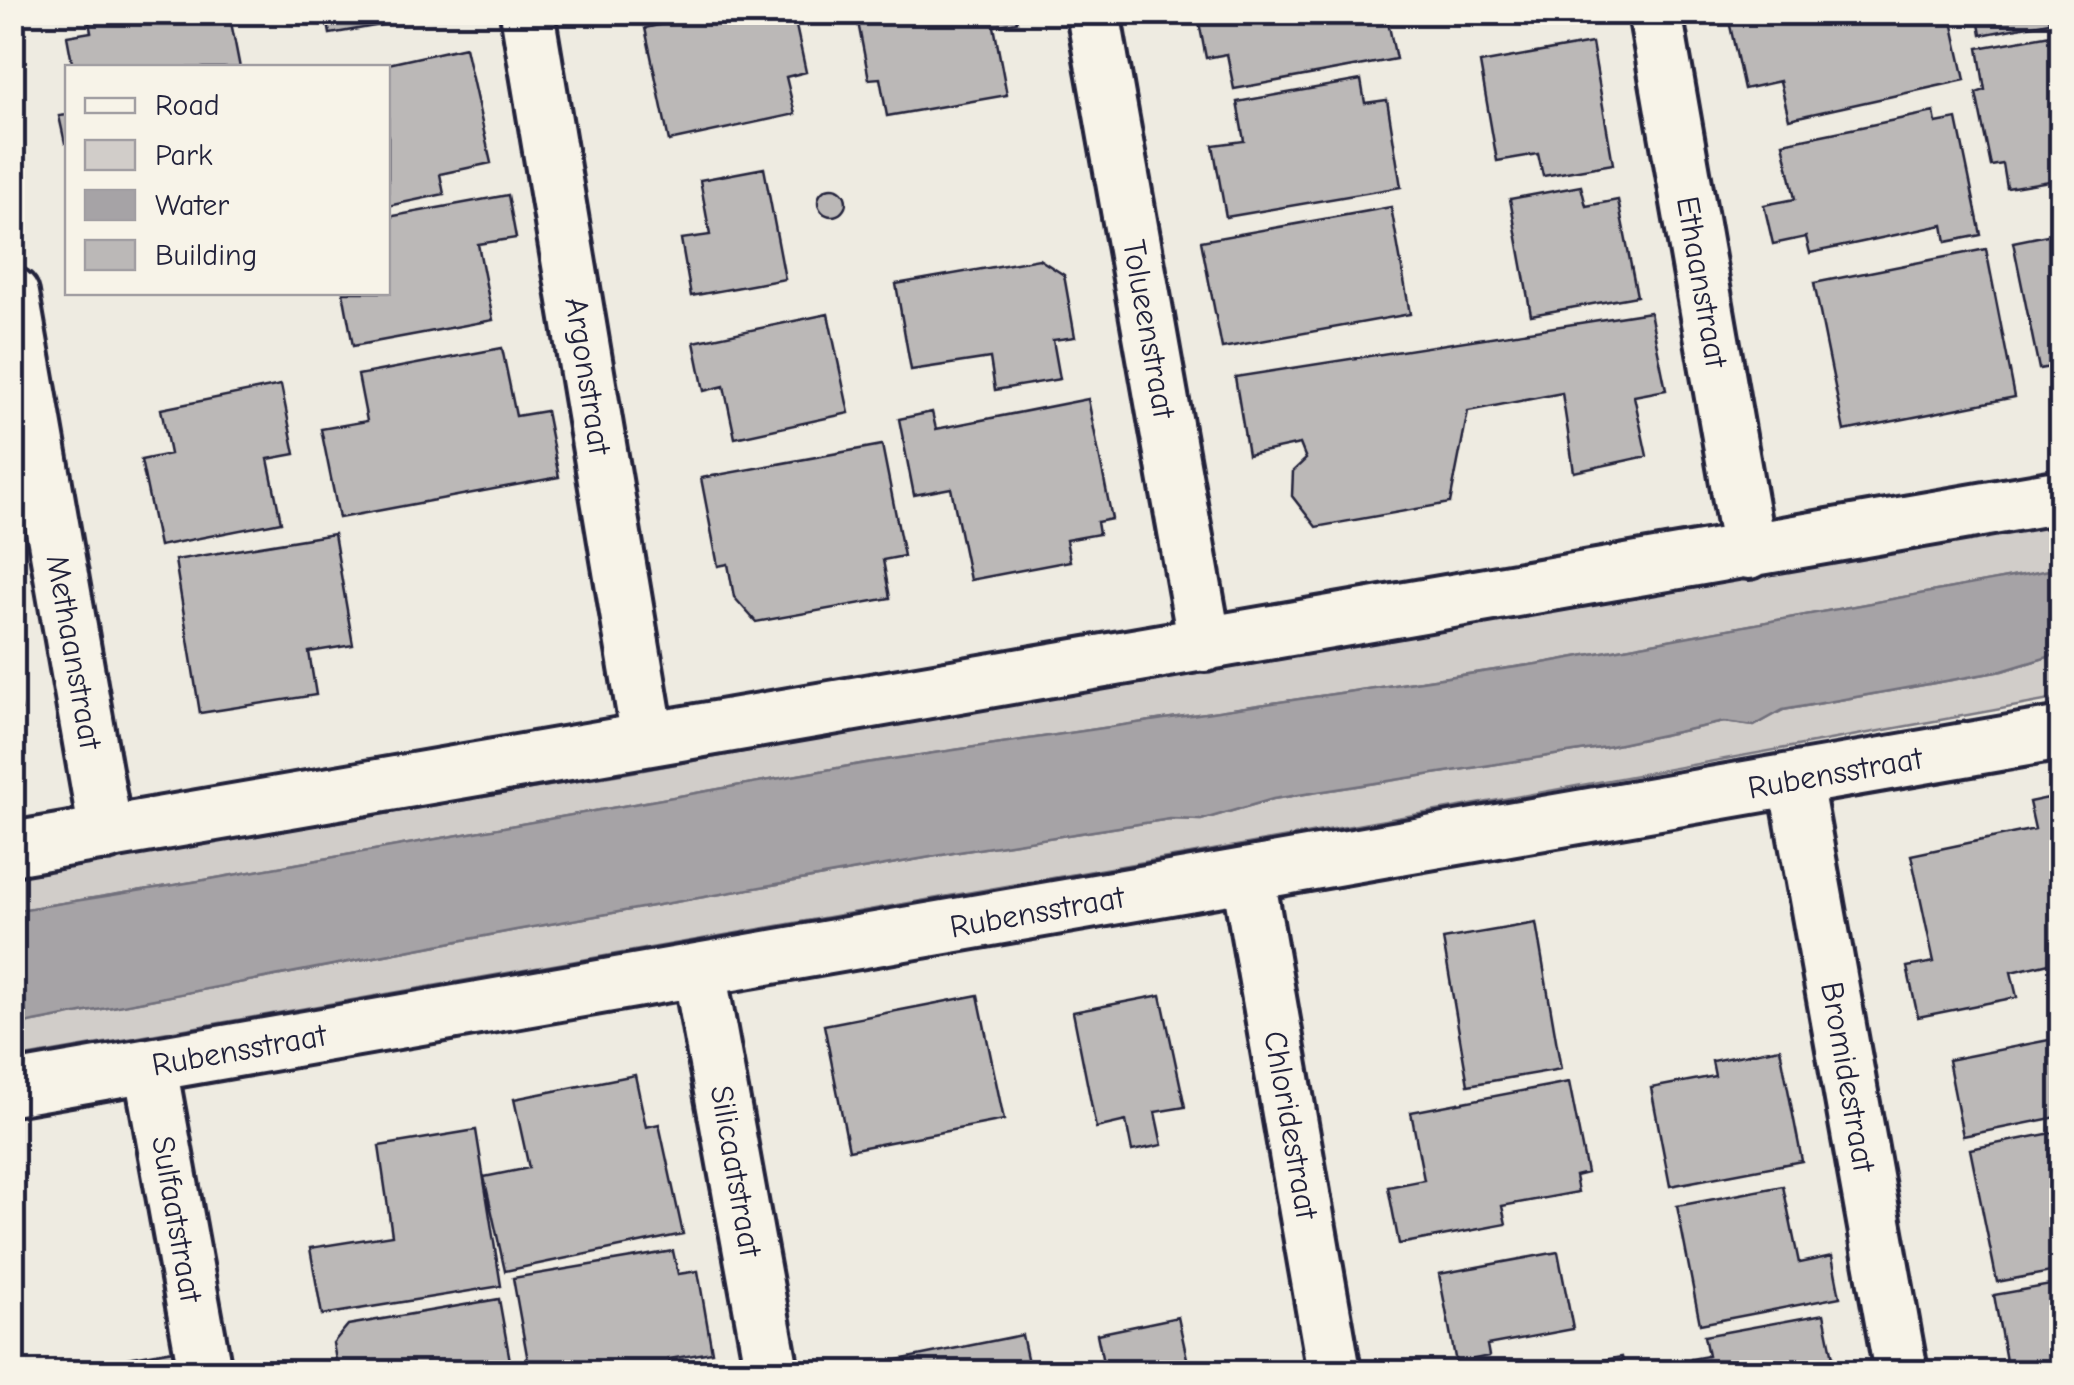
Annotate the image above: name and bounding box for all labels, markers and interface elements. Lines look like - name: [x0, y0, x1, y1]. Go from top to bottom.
- legend: [65, 65, 390, 295]
- text: Road: [155, 88, 220, 123]
- text: Park: [155, 138, 213, 173]
- text: Water: [155, 188, 229, 223]
- street label: Ethaanstraat: [1669, 194, 1735, 371]
- street label: Tolueenstraat: [1115, 237, 1183, 422]
- text: Building: [155, 238, 258, 273]
- street label: Argonstraat: [557, 295, 619, 458]
- street label: Methaanstraat: [39, 552, 109, 753]
- street label: Rubensstraat: [1745, 739, 1926, 807]
- street label: Rubensstraat: [947, 878, 1128, 946]
- street label: Bromidestraat: [1813, 979, 1883, 1176]
- street label: Rubensstraat: [149, 1016, 330, 1084]
- street label: Chloridestraat: [1256, 1028, 1326, 1223]
- street label: Silicaatstraat: [703, 1082, 769, 1260]
- street label: Sulfaatstraat: [144, 1133, 210, 1306]

